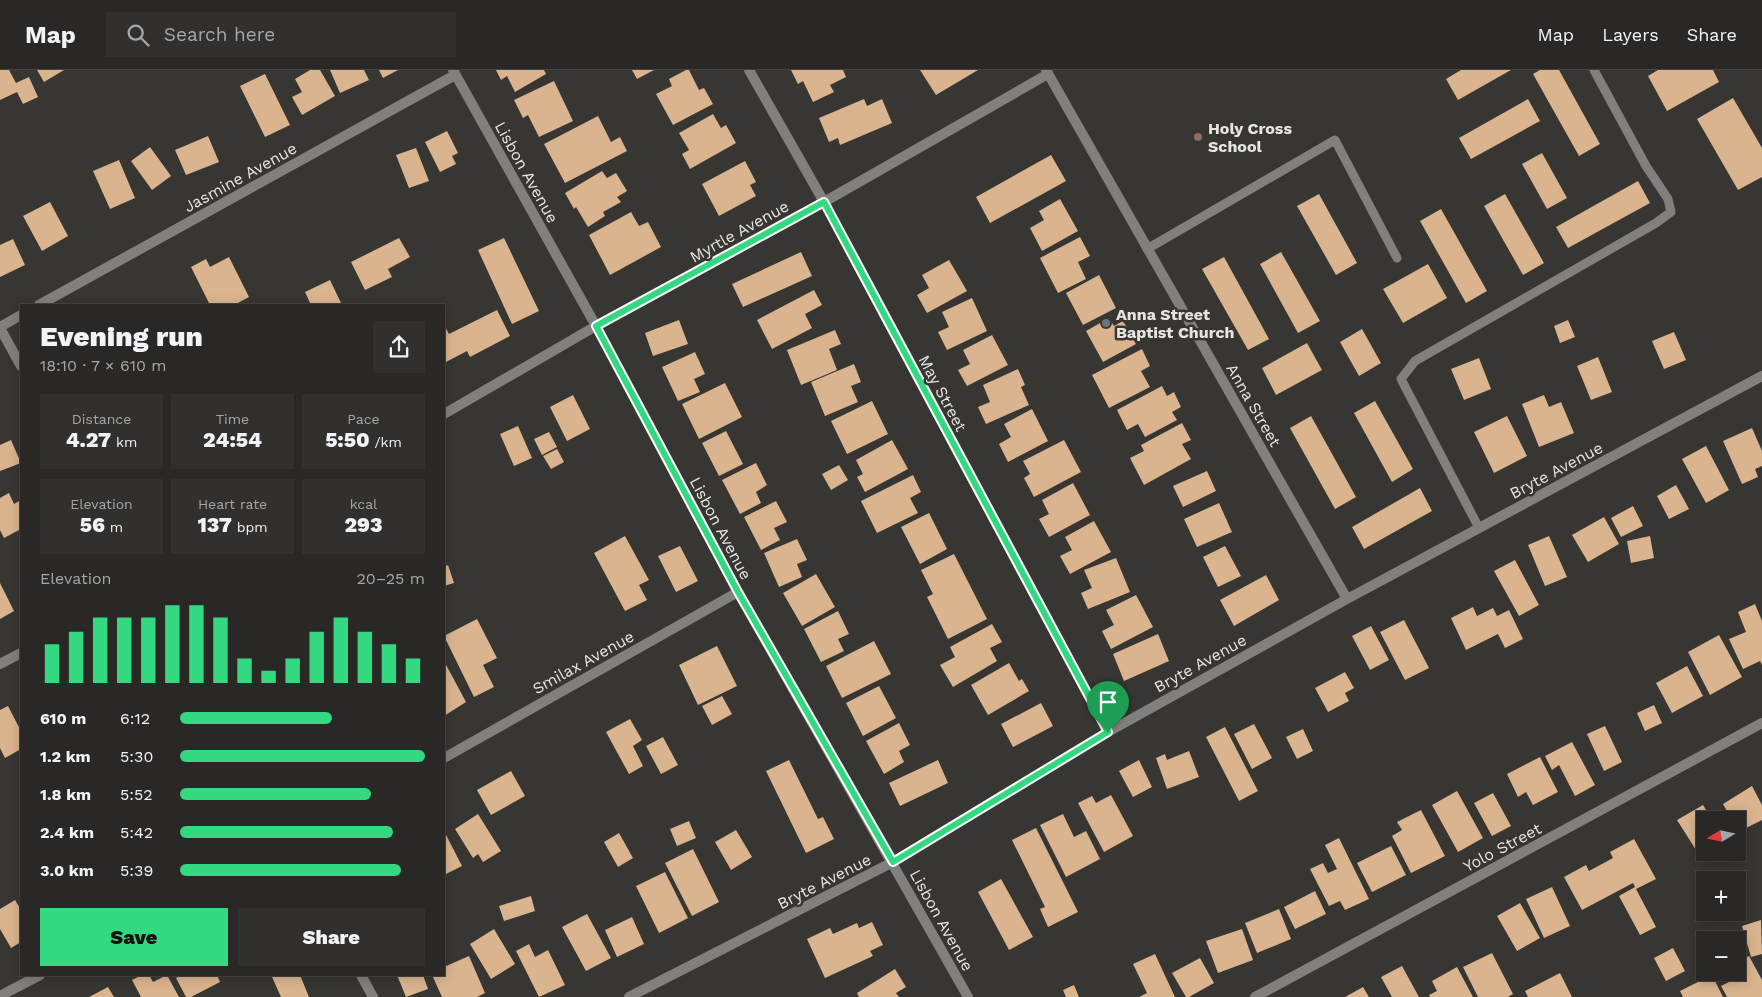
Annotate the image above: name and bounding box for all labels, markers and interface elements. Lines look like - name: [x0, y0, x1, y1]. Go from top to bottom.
- search box: [106, 12, 456, 57]
- text: Map: [25, 21, 76, 49]
- icon: search: [124, 21, 152, 49]
- text: Search here: [164, 23, 275, 46]
- text: Map: [1537, 24, 1574, 45]
- text: Layers: [1602, 24, 1659, 45]
- text: Share: [1687, 24, 1737, 45]
- street label: Lisbon Avenue: [491, 118, 562, 226]
- place label: Holy Cross School: [1208, 119, 1292, 156]
- marker: Holy Cross School: [1192, 131, 1204, 143]
- street label: Jasmine Avenue: [180, 139, 300, 216]
- street label: Myrtle Avenue: [686, 196, 792, 266]
- place label: Anna Street Baptist Church: [1116, 305, 1234, 342]
- marker: Anna Street Baptist Church: [1100, 317, 1112, 329]
- text: Evening run: [40, 320, 203, 353]
- button: share: [373, 321, 425, 373]
- street label: May Street: [915, 352, 971, 435]
- text: 18:10 · 7 × 610 m: [40, 356, 167, 375]
- street label: Anna Street: [1222, 360, 1285, 450]
- text: Distance: [72, 411, 131, 427]
- text: Time: [216, 411, 249, 427]
- text: Pace: [347, 411, 380, 427]
- text: 4.27: [66, 427, 111, 452]
- text: 24:54: [203, 427, 262, 452]
- text: 5:50: [325, 427, 370, 452]
- text: km: [111, 434, 137, 450]
- text: /km: [370, 434, 402, 450]
- street label: Bryte Avenue: [1506, 438, 1606, 503]
- street label: Lisbon Avenue: [686, 474, 756, 583]
- text: Elevation: [70, 496, 133, 512]
- text: Heart rate: [198, 496, 267, 512]
- text: kcal: [350, 496, 377, 512]
- text: 56: [80, 512, 105, 537]
- text: 137: [197, 512, 232, 537]
- text: 293: [344, 512, 383, 537]
- text: m: [105, 519, 123, 535]
- text: bpm: [232, 519, 268, 535]
- text: Elevation: [40, 569, 111, 588]
- text: 20–25 m: [356, 569, 425, 588]
- street label: Smilax Avenue: [529, 627, 637, 698]
- street label: Bryte Avenue: [1151, 630, 1250, 697]
- pin: [1087, 681, 1129, 732]
- icon: arrive: [1094, 688, 1122, 716]
- text: 610 m: [40, 709, 86, 728]
- text: 6:12: [120, 709, 150, 728]
- text: 1.2 km: [40, 747, 91, 766]
- text: 5:30: [120, 747, 153, 766]
- text: 1.8 km: [40, 785, 91, 804]
- text: 5:52: [120, 785, 153, 804]
- north arrow: [1696, 811, 1746, 861]
- map controls: [1696, 811, 1746, 981]
- street label: Yolo Street: [1460, 819, 1545, 876]
- text: 2.4 km: [40, 823, 94, 842]
- text: 5:42: [120, 823, 153, 842]
- street label: Bryte Avenue: [774, 850, 874, 913]
- text: 3.0 km: [40, 861, 94, 880]
- text: 5:39: [120, 861, 153, 880]
- street label: Lisbon Avenue: [906, 866, 977, 974]
- button: +: [1696, 871, 1746, 921]
- button: Save: [40, 908, 228, 966]
- button: Share: [238, 908, 425, 966]
- button: −: [1696, 931, 1746, 981]

